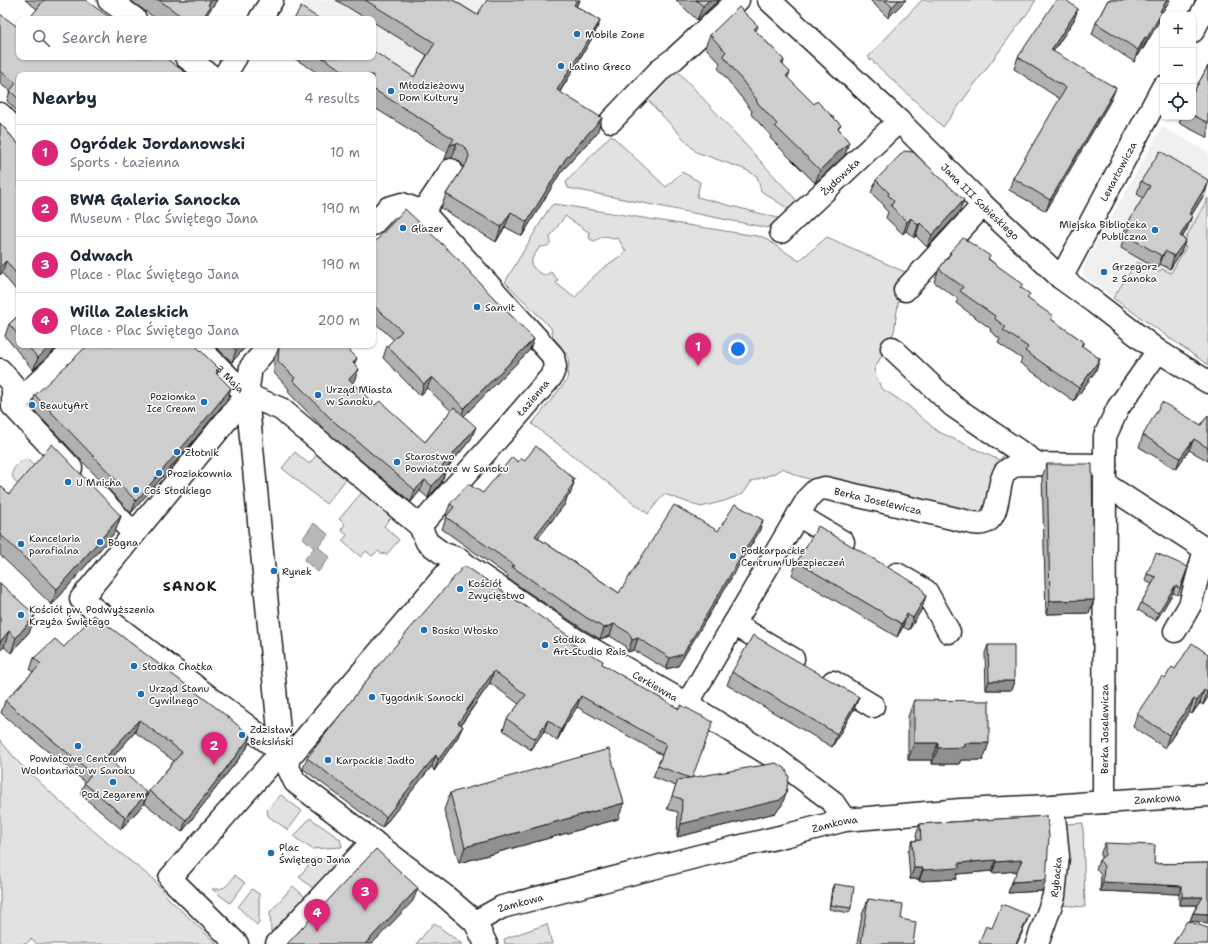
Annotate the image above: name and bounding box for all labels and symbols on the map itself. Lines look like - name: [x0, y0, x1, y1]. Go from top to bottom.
- place label: Mobile Zone: [585, 28, 645, 41]
- marker: Mobile Zone: [572, 29, 582, 39]
- place label: Latino Greco: [569, 60, 631, 73]
- marker: Latino Greco: [556, 61, 566, 71]
- place label: Młodzieżowy Dom Kultury: [399, 79, 465, 104]
- marker: Młodzieżowy Dom Kultury: [386, 86, 396, 96]
- street label: Lenartowicza: [1097, 139, 1140, 203]
- street label: Żydowska: [818, 155, 863, 198]
- street label: Jana III Sobieskiego: [938, 160, 1022, 242]
- place label: Miejska Biblioteka Publiczna: [1059, 218, 1148, 243]
- place label: Glazer: [411, 222, 444, 235]
- marker: Glazer: [398, 223, 408, 233]
- marker: Miejska Biblioteka Publiczna: [1150, 225, 1160, 235]
- place label: Grzegorz z Sanoka: [1112, 260, 1158, 285]
- marker: Grzegorz z Sanoka: [1099, 267, 1109, 277]
- place label: Sanvit: [485, 301, 515, 314]
- marker: Sanvit: [472, 302, 482, 312]
- pin: 1: [685, 333, 711, 366]
- your location: [728, 339, 748, 359]
- street label: 3 Maja: [213, 362, 248, 396]
- street label: Łazienna: [513, 376, 553, 420]
- place label: Urząd Miasta w Sanoku: [326, 383, 393, 408]
- place label: Poziomka Ice Cream: [147, 390, 197, 415]
- marker: Urząd Miasta w Sanoku: [313, 390, 323, 400]
- marker: Poziomka Ice Cream: [199, 397, 209, 407]
- place label: BeautyArt: [40, 399, 89, 412]
- marker: BeautyArt: [27, 400, 37, 410]
- place label: Złotnik: [185, 446, 219, 459]
- marker: Złotnik: [172, 447, 182, 457]
- place label: Starostwo Powiatowe w Sanoku: [405, 450, 509, 475]
- marker: Starostwo Powiatowe w Sanoku: [392, 457, 402, 467]
- place label: Proziakownia: [167, 467, 233, 480]
- marker: Proziakownia: [154, 468, 164, 478]
- place label: U Mnicha: [76, 476, 122, 489]
- marker: U Mnicha: [63, 477, 73, 487]
- place label: Coś Słodkiego: [144, 484, 211, 497]
- street label: Berka Joselewicza: [833, 484, 924, 517]
- marker: Coś Słodkiego: [131, 485, 141, 495]
- place label: Kancelaria parafialna: [29, 532, 81, 557]
- place label: Bogna: [108, 536, 139, 549]
- marker: Bogna: [95, 537, 105, 547]
- marker: Kancelaria parafialna: [16, 539, 26, 549]
- place label: Podkarpackie Centrum Ubezpieczeń: [741, 544, 845, 569]
- marker: Podkarpackie Centrum Ubezpieczeń: [728, 551, 738, 561]
- place label: Rynek: [282, 565, 312, 578]
- marker: Rynek: [269, 566, 279, 576]
- district label: SANOK: [163, 577, 217, 595]
- place label: Kościół Zwycięstwo: [468, 577, 525, 602]
- marker: Kościół Zwycięstwo: [455, 584, 465, 594]
- place label: Kościół pw. Podwyższenia Krzyża Świętego: [29, 603, 155, 628]
- marker: Kościół pw. Podwyższenia Krzyża Świętego: [16, 610, 26, 620]
- place label: Bosko Włosko: [432, 624, 498, 637]
- marker: Bosko Włosko: [419, 625, 429, 635]
- place label: Słodka Art-Studio Rais: [553, 633, 626, 658]
- marker: Słodka Art-Studio Rais: [540, 640, 550, 650]
- place label: Słodka Chatka: [142, 660, 213, 673]
- marker: Słodka Chatka: [129, 661, 139, 671]
- street label: Cerkiewna: [630, 668, 681, 704]
- place label: Urząd Stanu Cywilnego: [149, 682, 209, 707]
- street label: Berka Joselewicza: [1098, 683, 1111, 774]
- marker: Urząd Stanu Cywilnego: [136, 689, 146, 699]
- place label: Tygodnik Sanocki: [380, 691, 464, 704]
- marker: Tygodnik Sanocki: [367, 692, 377, 702]
- place label: Zdzisław Beksiński: [250, 723, 294, 748]
- marker: Zdzisław Beksiński: [237, 730, 247, 740]
- pin: 2: [201, 732, 227, 765]
- marker: Powiatowe Centrum Wolontariatu w Sanoku: [73, 741, 83, 751]
- place label: Powiatowe Centrum Wolontariatu w Sanoku: [21, 752, 135, 777]
- place label: Karpackie Jadło: [336, 754, 415, 767]
- marker: Karpackie Jadło: [323, 755, 333, 765]
- marker: Pod Zegarem: [108, 777, 118, 787]
- place label: Pod Zegarem: [81, 788, 145, 801]
- street label: Zamkowa: [1134, 790, 1182, 806]
- street label: Zamkowa: [810, 812, 859, 835]
- place label: Plac Świętego Jana: [279, 841, 351, 866]
- marker: Plac Świętego Jana: [266, 848, 276, 858]
- street label: Rybacka: [1047, 855, 1064, 898]
- pin: 3: [352, 878, 378, 911]
- street label: Zamkowa: [495, 890, 545, 915]
- pin: 4: [304, 899, 330, 932]

